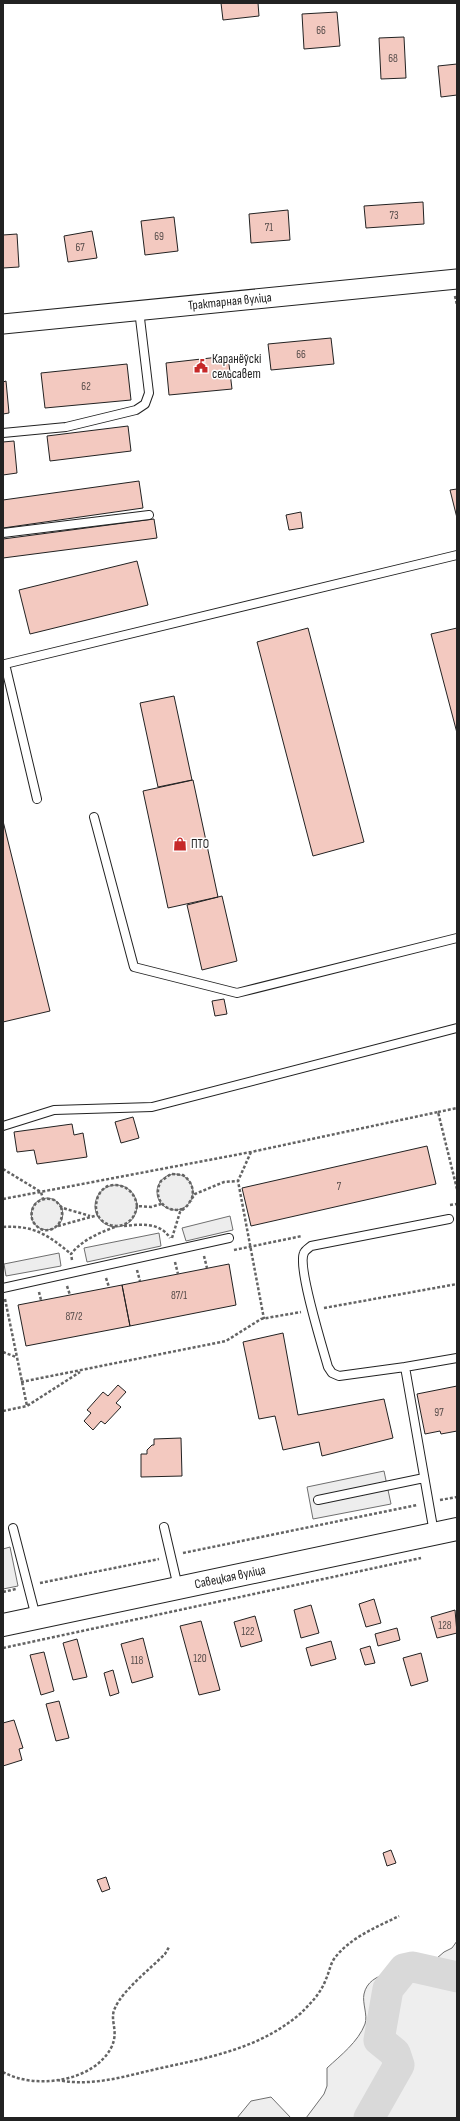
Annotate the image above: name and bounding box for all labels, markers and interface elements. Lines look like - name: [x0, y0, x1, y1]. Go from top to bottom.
- house number: 66: [316, 24, 326, 37]
- house number: 68: [388, 52, 398, 65]
- house number: 73: [389, 209, 399, 222]
- house number: 71: [265, 221, 273, 234]
- house number: 69: [154, 230, 164, 243]
- house number: 67: [75, 241, 85, 254]
- street label: Трактарная вуліца: [187, 289, 272, 314]
- house number: 66: [296, 348, 306, 361]
- place label: Каранёўскі сельсавет: [212, 351, 261, 382]
- public building icon: Каранёўскі сельсавет: [193, 358, 209, 374]
- house number: 62: [81, 380, 91, 393]
- shop icon: ПТО: [172, 836, 188, 852]
- place label: ПТО: [191, 836, 209, 852]
- house number: 7: [337, 1180, 342, 1193]
- house number: 87/1: [171, 1289, 187, 1302]
- house number: 87/2: [66, 1310, 83, 1323]
- house number: 97: [434, 1406, 444, 1419]
- street label: Савецкая вуліца: [193, 1562, 267, 1592]
- house number: 128: [438, 1619, 452, 1632]
- house number: 122: [241, 1625, 255, 1638]
- house number: 120: [193, 1652, 207, 1665]
- house number: 118: [131, 1654, 143, 1667]

